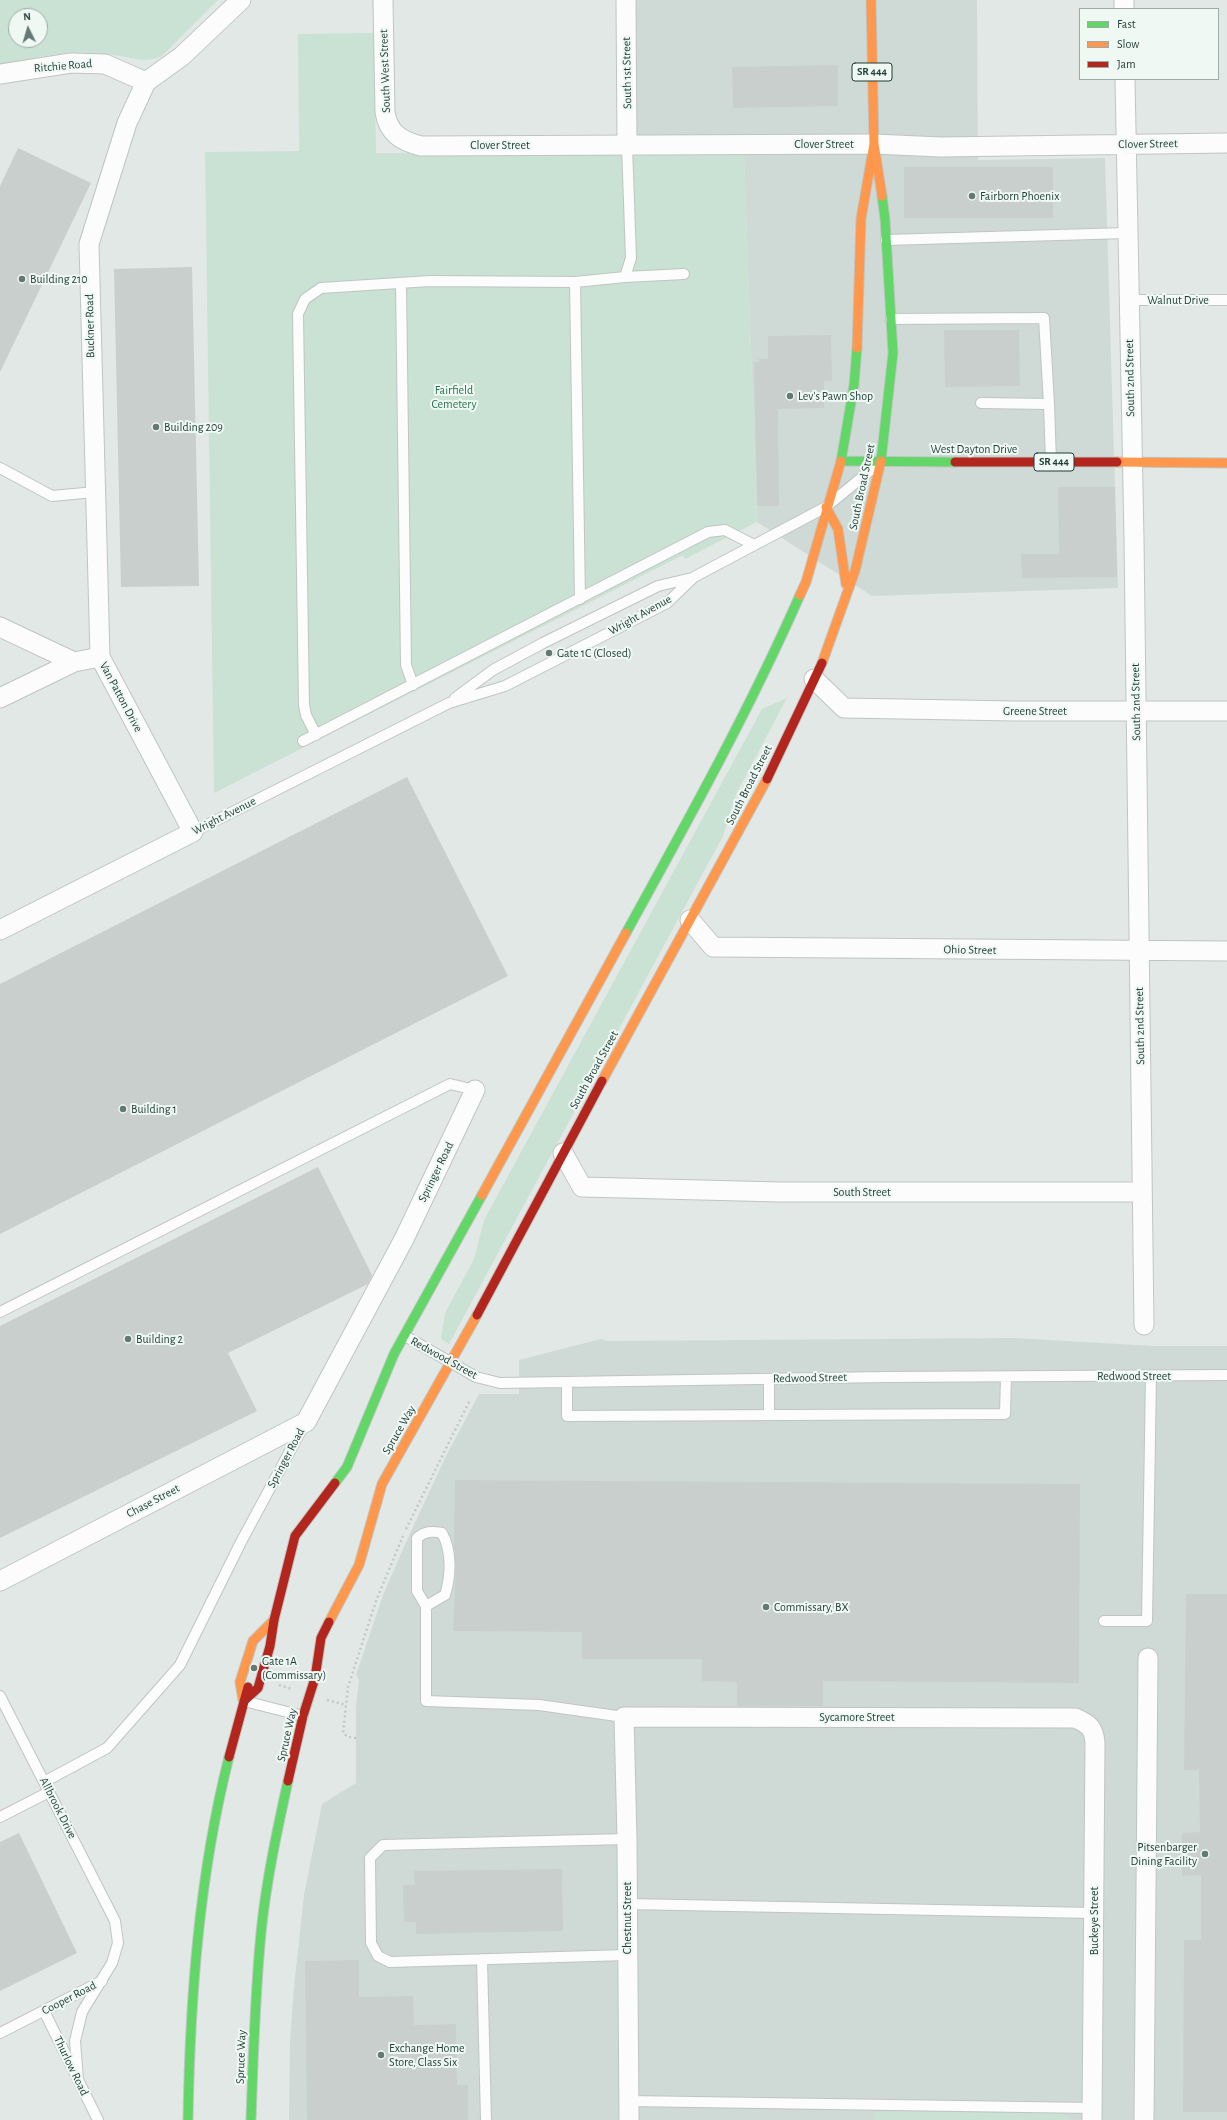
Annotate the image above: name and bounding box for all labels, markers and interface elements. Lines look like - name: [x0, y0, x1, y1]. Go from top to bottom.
- north arrow: [8, 8, 48, 48]
- legend: [1079, 8, 1219, 80]
- text: N: [23, 11, 31, 22]
- text: Fast: [1117, 18, 1136, 30]
- street label: South West Street: [376, 29, 394, 113]
- street label: South 1st Street: [619, 37, 635, 109]
- text: Slow: [1117, 38, 1139, 50]
- street label: Ritchie Road: [33, 56, 93, 76]
- text: Jam: [1117, 58, 1136, 70]
- road number: SR 444: [852, 63, 892, 81]
- street label: Clover Street: [1118, 136, 1178, 152]
- street label: Clover Street: [794, 137, 854, 151]
- street label: Clover Street: [470, 138, 530, 152]
- place label: Fairborn Phoenix: [980, 189, 1059, 203]
- marker: Fairborn Phoenix: [967, 191, 977, 201]
- place label: Building 210: [30, 272, 87, 286]
- marker: Building 210: [17, 274, 27, 284]
- street label: Walnut Drive: [1147, 293, 1209, 307]
- street label: Buckner Road: [82, 294, 98, 358]
- street label: South 2nd Street: [1122, 339, 1138, 417]
- park label: Fairfield Cemetery: [432, 383, 476, 411]
- place label: Lev's Pawn Shop: [798, 389, 873, 403]
- marker: Lev's Pawn Shop: [785, 391, 795, 401]
- place label: Building 209: [164, 420, 223, 434]
- marker: Building 209: [151, 422, 161, 432]
- street label: West Dayton Drive: [931, 442, 1017, 456]
- street label: South Broad Street: [846, 443, 878, 531]
- road number: SR 444: [1034, 453, 1074, 471]
- street label: Wright Avenue: [606, 592, 674, 638]
- place label: Gate 1C (Closed): [557, 646, 632, 660]
- marker: Gate 1C (Closed): [544, 648, 554, 658]
- street label: Van Patton Drive: [96, 659, 146, 735]
- street label: South 2nd Street: [1128, 663, 1144, 741]
- street label: Greene Street: [1003, 704, 1067, 718]
- street label: South Broad Street: [723, 743, 775, 827]
- street label: Wright Avenue: [190, 794, 258, 838]
- street label: Ohio Street: [943, 942, 997, 958]
- street label: South 2nd Street: [1132, 987, 1148, 1065]
- street label: South Broad Street: [566, 1028, 622, 1112]
- place label: Building 1: [131, 1102, 177, 1116]
- marker: Building 1: [118, 1104, 128, 1114]
- street label: Springer Road: [415, 1139, 457, 1205]
- street label: South Street: [833, 1185, 891, 1199]
- place label: Building 2: [136, 1332, 183, 1346]
- marker: Building 2: [123, 1334, 133, 1344]
- street label: Redwood Street: [408, 1334, 480, 1382]
- street label: Redwood Street: [1097, 1369, 1171, 1383]
- street label: Redwood Street: [773, 1370, 847, 1386]
- street label: Spruce Way: [379, 1403, 419, 1457]
- street label: Springer Road: [264, 1426, 308, 1490]
- street label: Chase Street: [124, 1481, 182, 1521]
- place label: Commissary, BX: [774, 1600, 849, 1614]
- marker: Commissary, BX: [761, 1602, 771, 1612]
- place label: Gate 1A (Commissary): [262, 1654, 326, 1682]
- marker: Gate 1A (Commissary): [249, 1663, 259, 1673]
- street label: Spruce Way: [274, 1707, 300, 1763]
- street label: Sycamore Street: [819, 1710, 895, 1724]
- street label: Allbrook Drive: [36, 1775, 80, 1841]
- place label: Pitsenbarger Dining Facility: [1130, 1840, 1197, 1868]
- marker: Pitsenbarger Dining Facility: [1200, 1849, 1210, 1859]
- street label: Chestnut Street: [620, 1882, 634, 1954]
- street label: Buckeye Street: [1087, 1887, 1101, 1955]
- street label: Cooper Road: [39, 1978, 99, 2018]
- street label: Spruce Way: [233, 2030, 249, 2084]
- street label: Thurlow Road: [50, 2034, 92, 2098]
- place label: Exchange Home Store, Class Six: [389, 2041, 465, 2069]
- marker: Exchange Home Store, Class Six: [376, 2050, 386, 2060]

